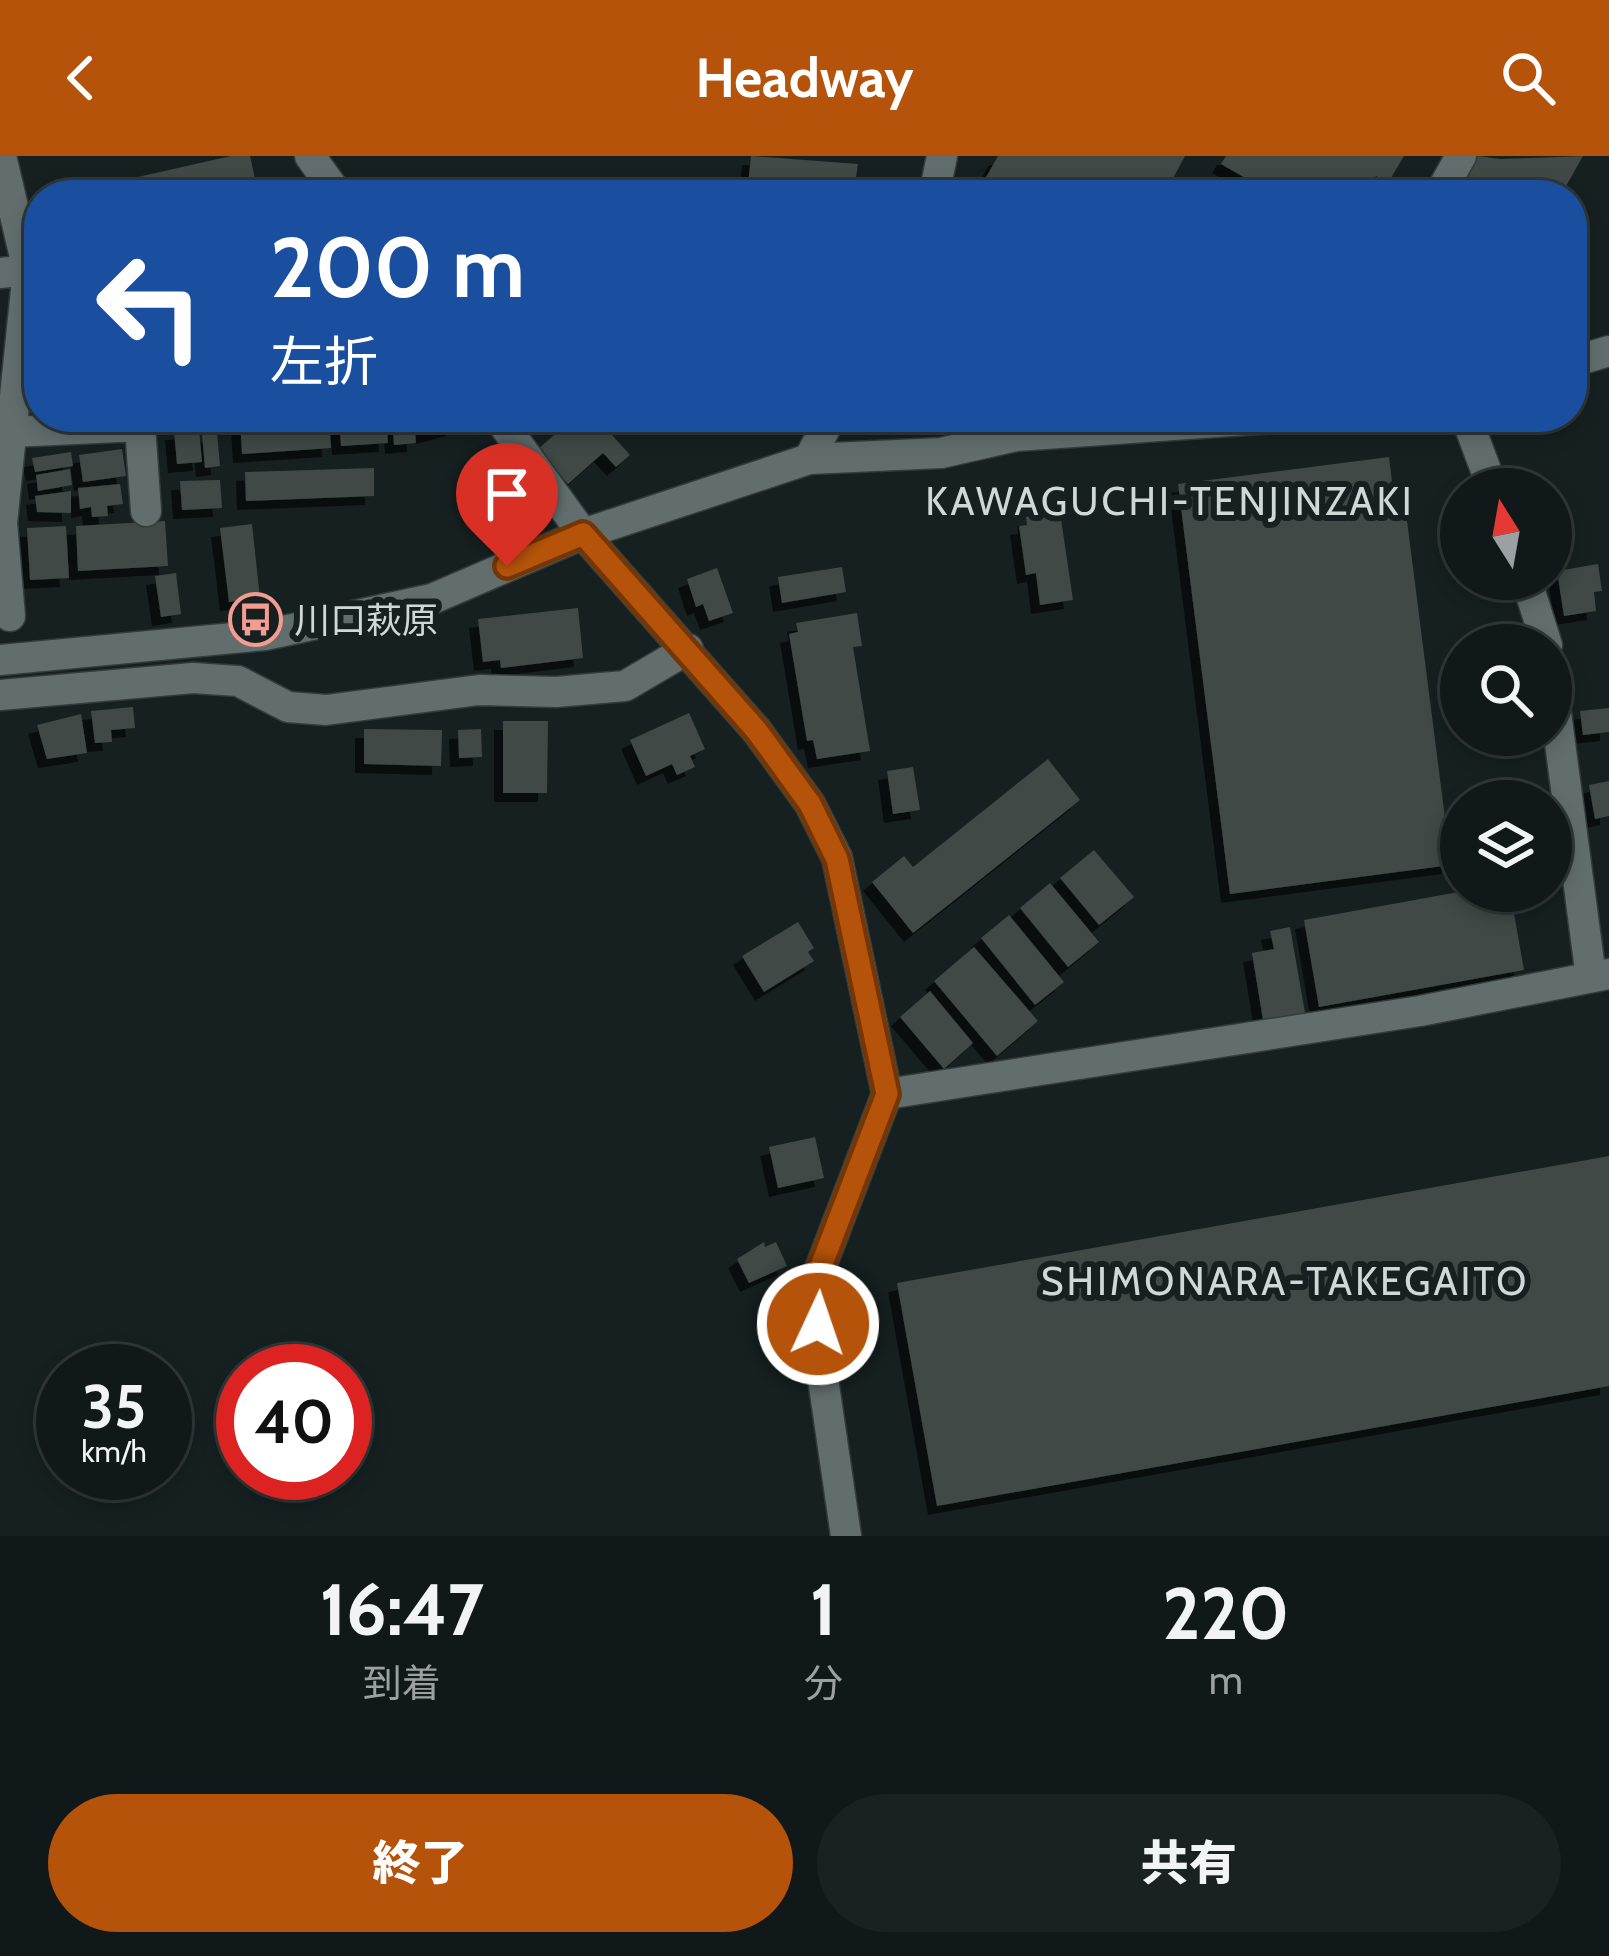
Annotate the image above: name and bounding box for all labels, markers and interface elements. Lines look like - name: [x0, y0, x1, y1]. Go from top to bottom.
- icon: back: [48, 45, 114, 111]
- text: Headway: [696, 45, 913, 111]
- icon: search: [1495, 45, 1561, 111]
- text: 200 m: [270, 216, 525, 318]
- icon: left: [72, 228, 228, 384]
- text: 左折: [270, 329, 378, 395]
- pin: [456, 443, 558, 566]
- icon: arrive: [474, 461, 540, 527]
- north arrow: [1440, 468, 1572, 600]
- map controls: [1440, 468, 1572, 912]
- district label: KAWAGUCHI-TENJINZAKI: [925, 477, 1415, 525]
- bus stop icon: 川口萩原: [227, 592, 283, 648]
- place label: 川口萩原: [294, 598, 438, 642]
- button: search: [1440, 624, 1572, 756]
- button: layers: [1440, 780, 1572, 912]
- district label: SHIMONARA-TAKEGAITO: [1041, 1257, 1529, 1305]
- position arrow: [755, 1261, 881, 1387]
- speed limit sign: 40: [216, 1344, 372, 1500]
- text: 35: [82, 1370, 146, 1443]
- text: km/h: [81, 1433, 147, 1470]
- text: 16:47: [320, 1566, 484, 1653]
- text: 1: [810, 1566, 837, 1653]
- text: 220: [1162, 1570, 1289, 1657]
- text: m: [1209, 1656, 1243, 1704]
- text: 到着: [363, 1659, 441, 1707]
- text: 分: [804, 1659, 843, 1707]
- button: 終了: [48, 1794, 793, 1932]
- button: 共有: [817, 1794, 1561, 1932]

